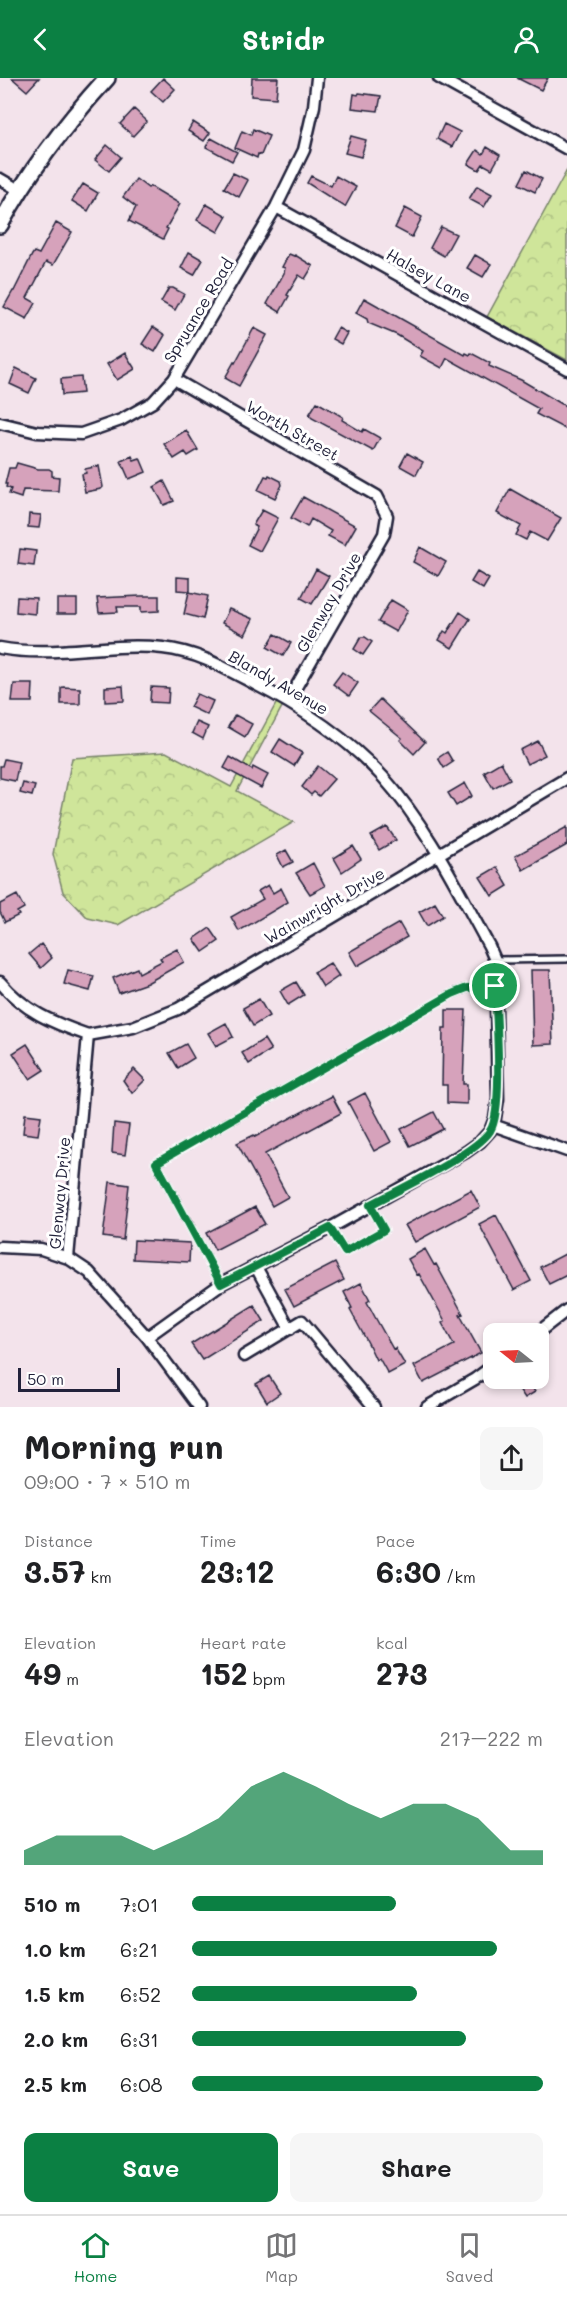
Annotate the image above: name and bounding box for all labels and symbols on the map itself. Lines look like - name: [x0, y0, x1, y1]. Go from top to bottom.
- street label: Halsey Lane: [383, 243, 475, 307]
- street label: Spruance Road: [158, 254, 238, 366]
- street label: Worth Street: [243, 395, 343, 465]
- street label: Glenway Drive: [291, 548, 365, 656]
- street label: Blandy Avenue: [225, 645, 333, 719]
- street label: Wainwright Drive: [260, 862, 388, 948]
- pin: [469, 960, 520, 1011]
- street label: Glenway Drive: [44, 1136, 74, 1250]
- north arrow: [483, 1323, 549, 1389]
- scale bar: [18, 1365, 120, 1392]

